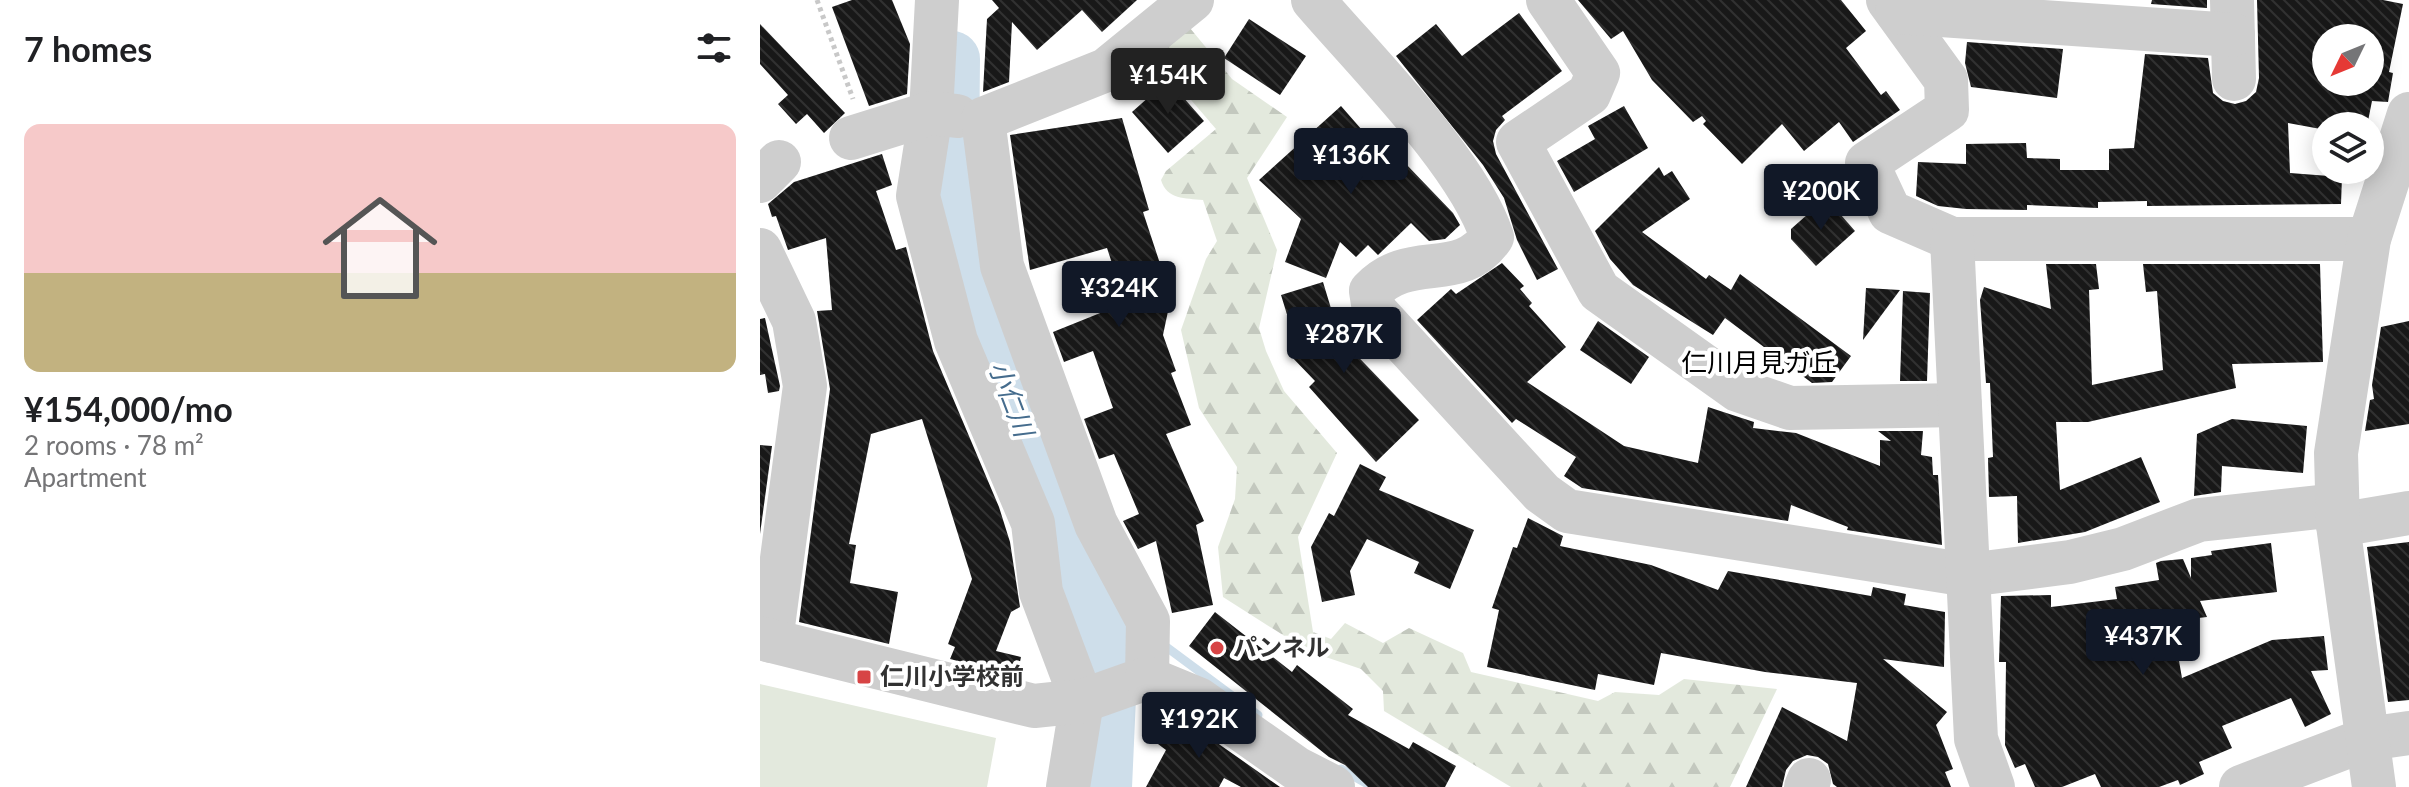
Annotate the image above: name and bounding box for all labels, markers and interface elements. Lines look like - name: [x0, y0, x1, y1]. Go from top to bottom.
- north arrow: [2312, 24, 2384, 96]
- map controls: [2312, 24, 2384, 184]
- icon: filters: [692, 26, 736, 70]
- text: 7 homes: [24, 28, 152, 69]
- pin: ¥154K: [1112, 48, 1224, 116]
- text: ¥154K: [1129, 58, 1207, 90]
- button: layers: [2312, 112, 2384, 184]
- pin: ¥136K: [1295, 128, 1407, 196]
- text: ¥136K: [1312, 138, 1390, 170]
- pin: ¥200K: [1765, 164, 1877, 232]
- text: ¥200K: [1782, 174, 1860, 206]
- icon: home: [308, 176, 452, 320]
- pin: ¥324K: [1063, 261, 1175, 329]
- text: ¥324K: [1080, 271, 1158, 303]
- pin: ¥287K: [1288, 307, 1400, 375]
- text: ¥287K: [1305, 317, 1383, 349]
- district label: 仁川月見ガ丘: [1681, 346, 1837, 378]
- water label: 小仁川: [983, 356, 1042, 444]
- text: ¥154,000/mo: [24, 388, 233, 429]
- text: 2 rooms · 78 m²: [24, 429, 204, 461]
- text: Apartment: [24, 461, 147, 493]
- pin: ¥437K: [2087, 609, 2199, 677]
- text: ¥437K: [2104, 619, 2182, 651]
- place label: パンネル: [1233, 632, 1330, 661]
- marker: パンネル: [1208, 639, 1226, 657]
- place label: 仁川小学校前: [880, 661, 1024, 690]
- marker: 仁川小学校前: [855, 668, 873, 686]
- pin: ¥192K: [1143, 692, 1255, 760]
- text: ¥192K: [1160, 702, 1238, 734]

